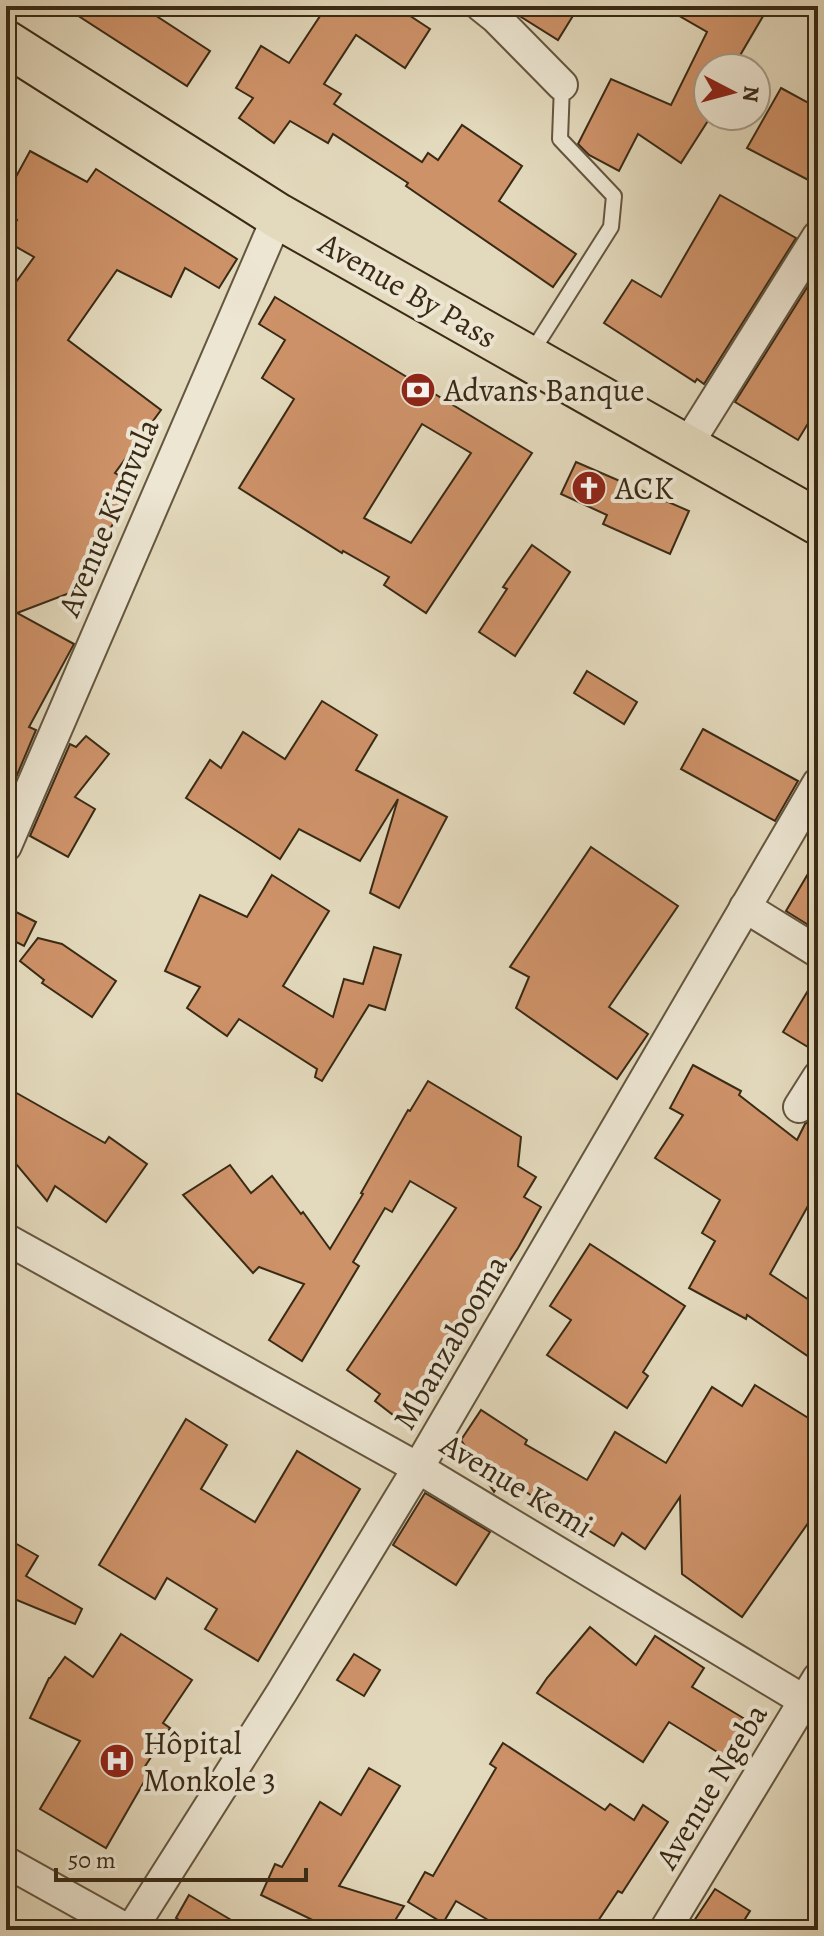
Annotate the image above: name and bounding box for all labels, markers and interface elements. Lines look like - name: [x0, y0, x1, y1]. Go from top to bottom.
- north arrow: [692, 52, 772, 132]
- text: N: [735, 84, 767, 104]
- street label: Avenue By Pass: [310, 221, 505, 359]
- place label: Advans Banque: [443, 368, 644, 412]
- bank icon: Advans Banque: [399, 371, 437, 409]
- street label: Avenue Kimvula: [46, 411, 170, 624]
- place label: ACK: [614, 466, 674, 510]
- church icon: ACK: [570, 469, 608, 507]
- street label: Mbanzabooma: [382, 1246, 518, 1437]
- street label: Avenue Kemi: [432, 1422, 602, 1548]
- street label: Avenue Ngeba: [644, 1695, 778, 1878]
- place label: Hôpital Monkole 3: [143, 1721, 276, 1802]
- hospital icon: Hôpital Monkole 3: [98, 1742, 136, 1780]
- scale bar: [56, 1832, 306, 1882]
- text: 50 m: [68, 1844, 116, 1876]

